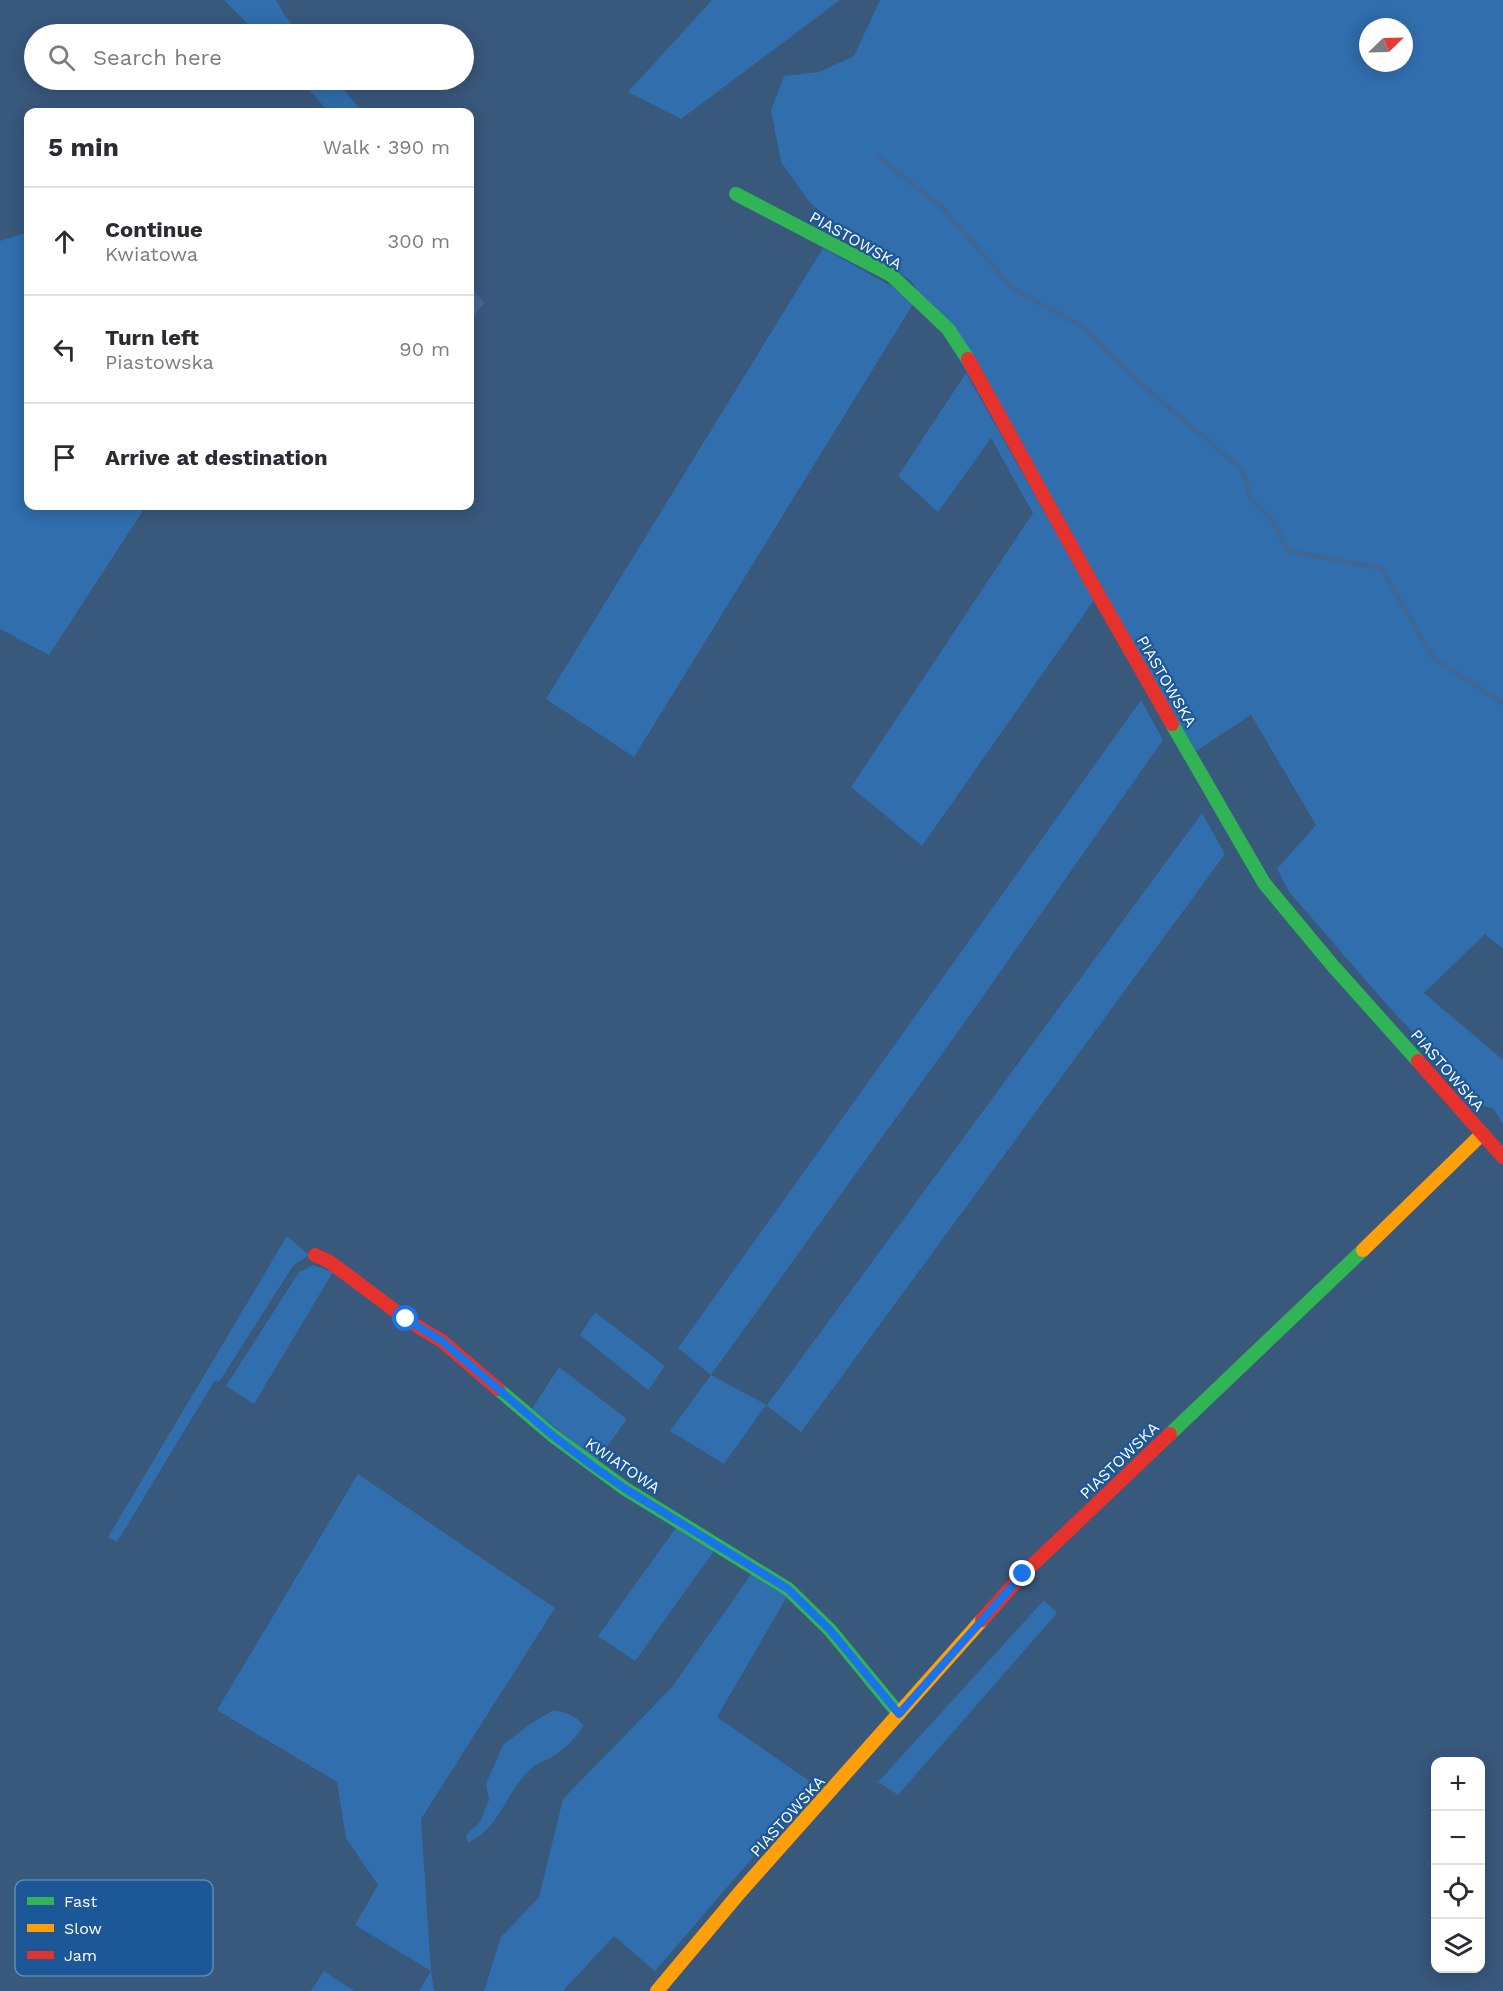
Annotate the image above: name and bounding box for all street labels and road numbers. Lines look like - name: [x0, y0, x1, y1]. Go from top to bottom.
- street label: PIASTOWSKA: [806, 207, 906, 274]
- street label: PIASTOWSKA: [1133, 632, 1201, 731]
- street label: PIASTOWSKA: [1407, 1025, 1489, 1116]
- street label: PIASTOWSKA: [1076, 1418, 1163, 1503]
- street label: KWIATOWA: [582, 1433, 664, 1498]
- street label: PIASTOWSKA: [746, 1772, 829, 1861]

